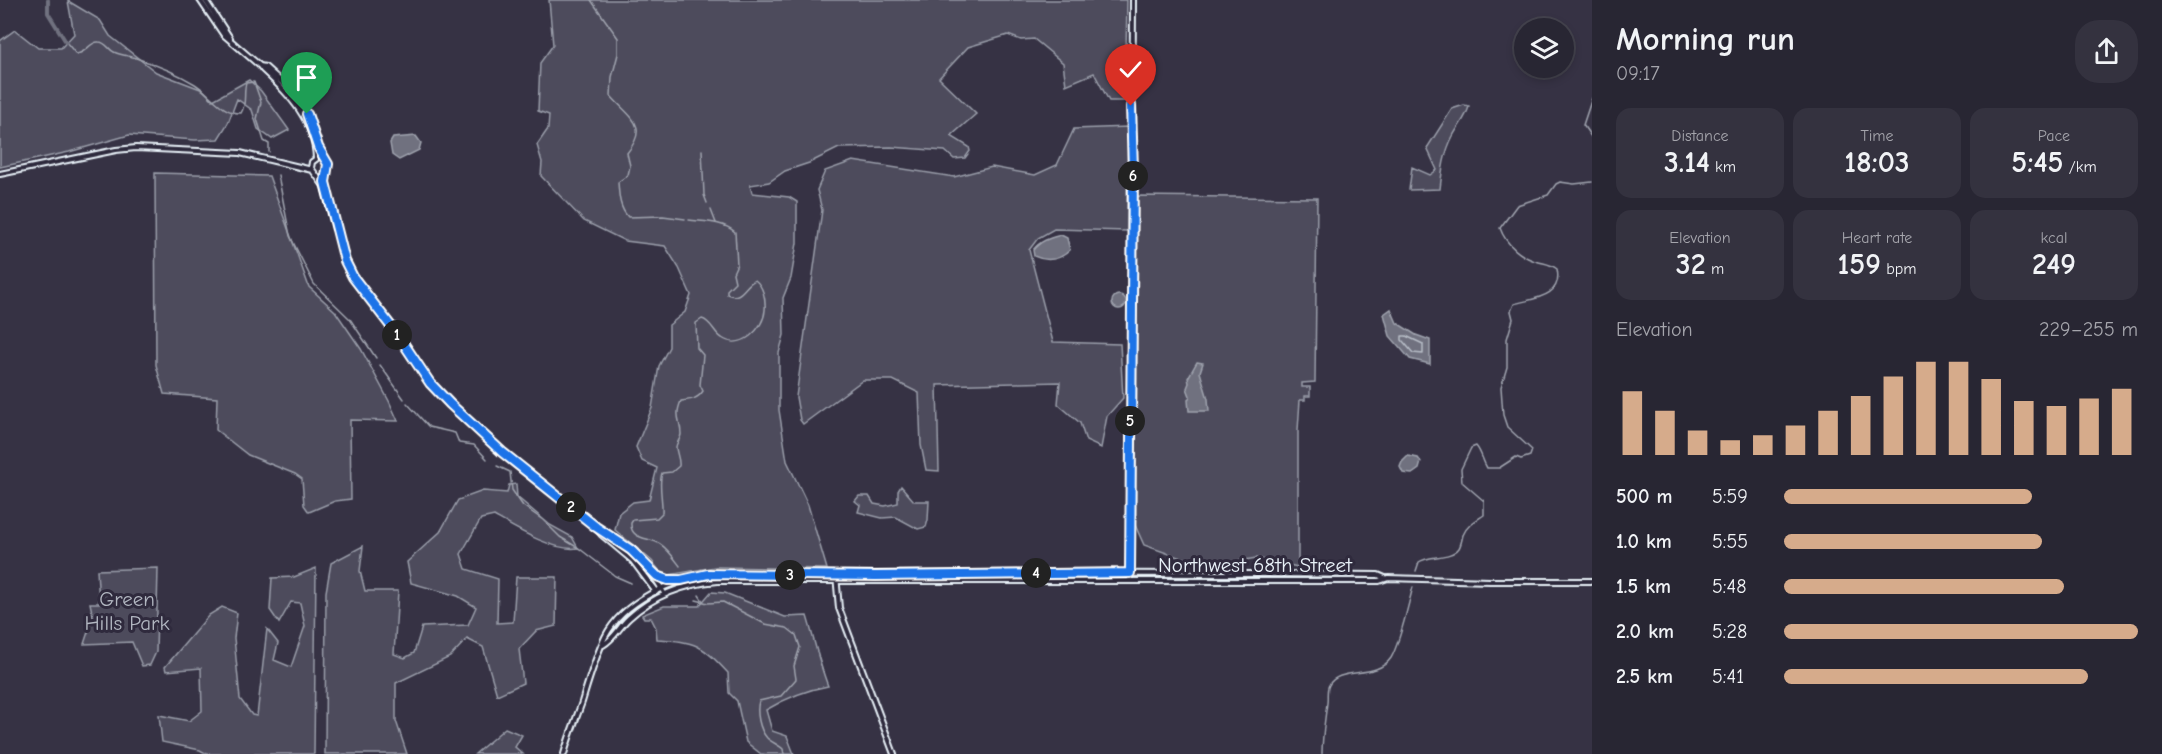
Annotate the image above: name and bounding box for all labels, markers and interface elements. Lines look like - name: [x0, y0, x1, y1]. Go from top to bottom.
- map controls: [1514, 18, 1574, 78]
- button: layers: [1514, 18, 1574, 78]
- text: Morning run: [1616, 20, 1795, 58]
- button: share: [2075, 20, 2138, 83]
- pin: [1105, 44, 1156, 106]
- pin: [281, 52, 332, 114]
- icon: check: [1114, 53, 1147, 86]
- icon: arrive: [290, 61, 323, 94]
- text: 09:17: [1616, 62, 1660, 85]
- text: Distance: [1671, 127, 1729, 145]
- text: Time: [1860, 127, 1894, 145]
- text: Pace: [2038, 127, 2070, 145]
- text: 3.14: [1664, 145, 1710, 180]
- text: 18:03: [1844, 145, 1910, 180]
- text: 5:45: [2011, 145, 2063, 180]
- text: km: [1710, 158, 1736, 176]
- text: /km: [2063, 158, 2097, 176]
- pin: 6: [1118, 161, 1148, 191]
- text: 6: [1129, 167, 1137, 185]
- text: Elevation: [1669, 229, 1731, 247]
- text: Heart rate: [1842, 229, 1912, 247]
- text: kcal: [2041, 229, 2067, 247]
- text: 32: [1676, 247, 1706, 282]
- text: 159: [1837, 247, 1881, 282]
- text: 249: [2032, 247, 2076, 282]
- text: m: [1706, 260, 1724, 278]
- text: bpm: [1881, 260, 1917, 278]
- text: Elevation: [1616, 318, 1693, 341]
- text: 229–255 m: [2039, 318, 2138, 341]
- pin: 1: [382, 320, 412, 350]
- text: 1: [394, 326, 400, 344]
- pin: 5: [1115, 406, 1145, 436]
- text: 5: [1126, 412, 1134, 430]
- text: 500 m: [1616, 485, 1673, 508]
- text: 5:59: [1712, 485, 1748, 508]
- pin: 2: [556, 492, 586, 522]
- text: 2: [567, 498, 575, 516]
- text: 1.0 km: [1616, 530, 1672, 553]
- text: 5:55: [1712, 530, 1748, 553]
- street label: Northwest 68th Street: [1158, 553, 1353, 577]
- pin: 4: [1021, 558, 1051, 588]
- pin: 3: [775, 560, 805, 590]
- text: 4: [1032, 564, 1040, 582]
- text: 3: [786, 566, 794, 584]
- text: 1.5 km: [1616, 575, 1671, 598]
- text: 5:48: [1712, 575, 1746, 598]
- park label: Green Hills Park: [84, 587, 170, 635]
- text: 2.0 km: [1616, 620, 1674, 643]
- text: 5:28: [1712, 620, 1747, 643]
- text: 2.5 km: [1616, 665, 1673, 688]
- text: 5:41: [1712, 665, 1744, 688]

